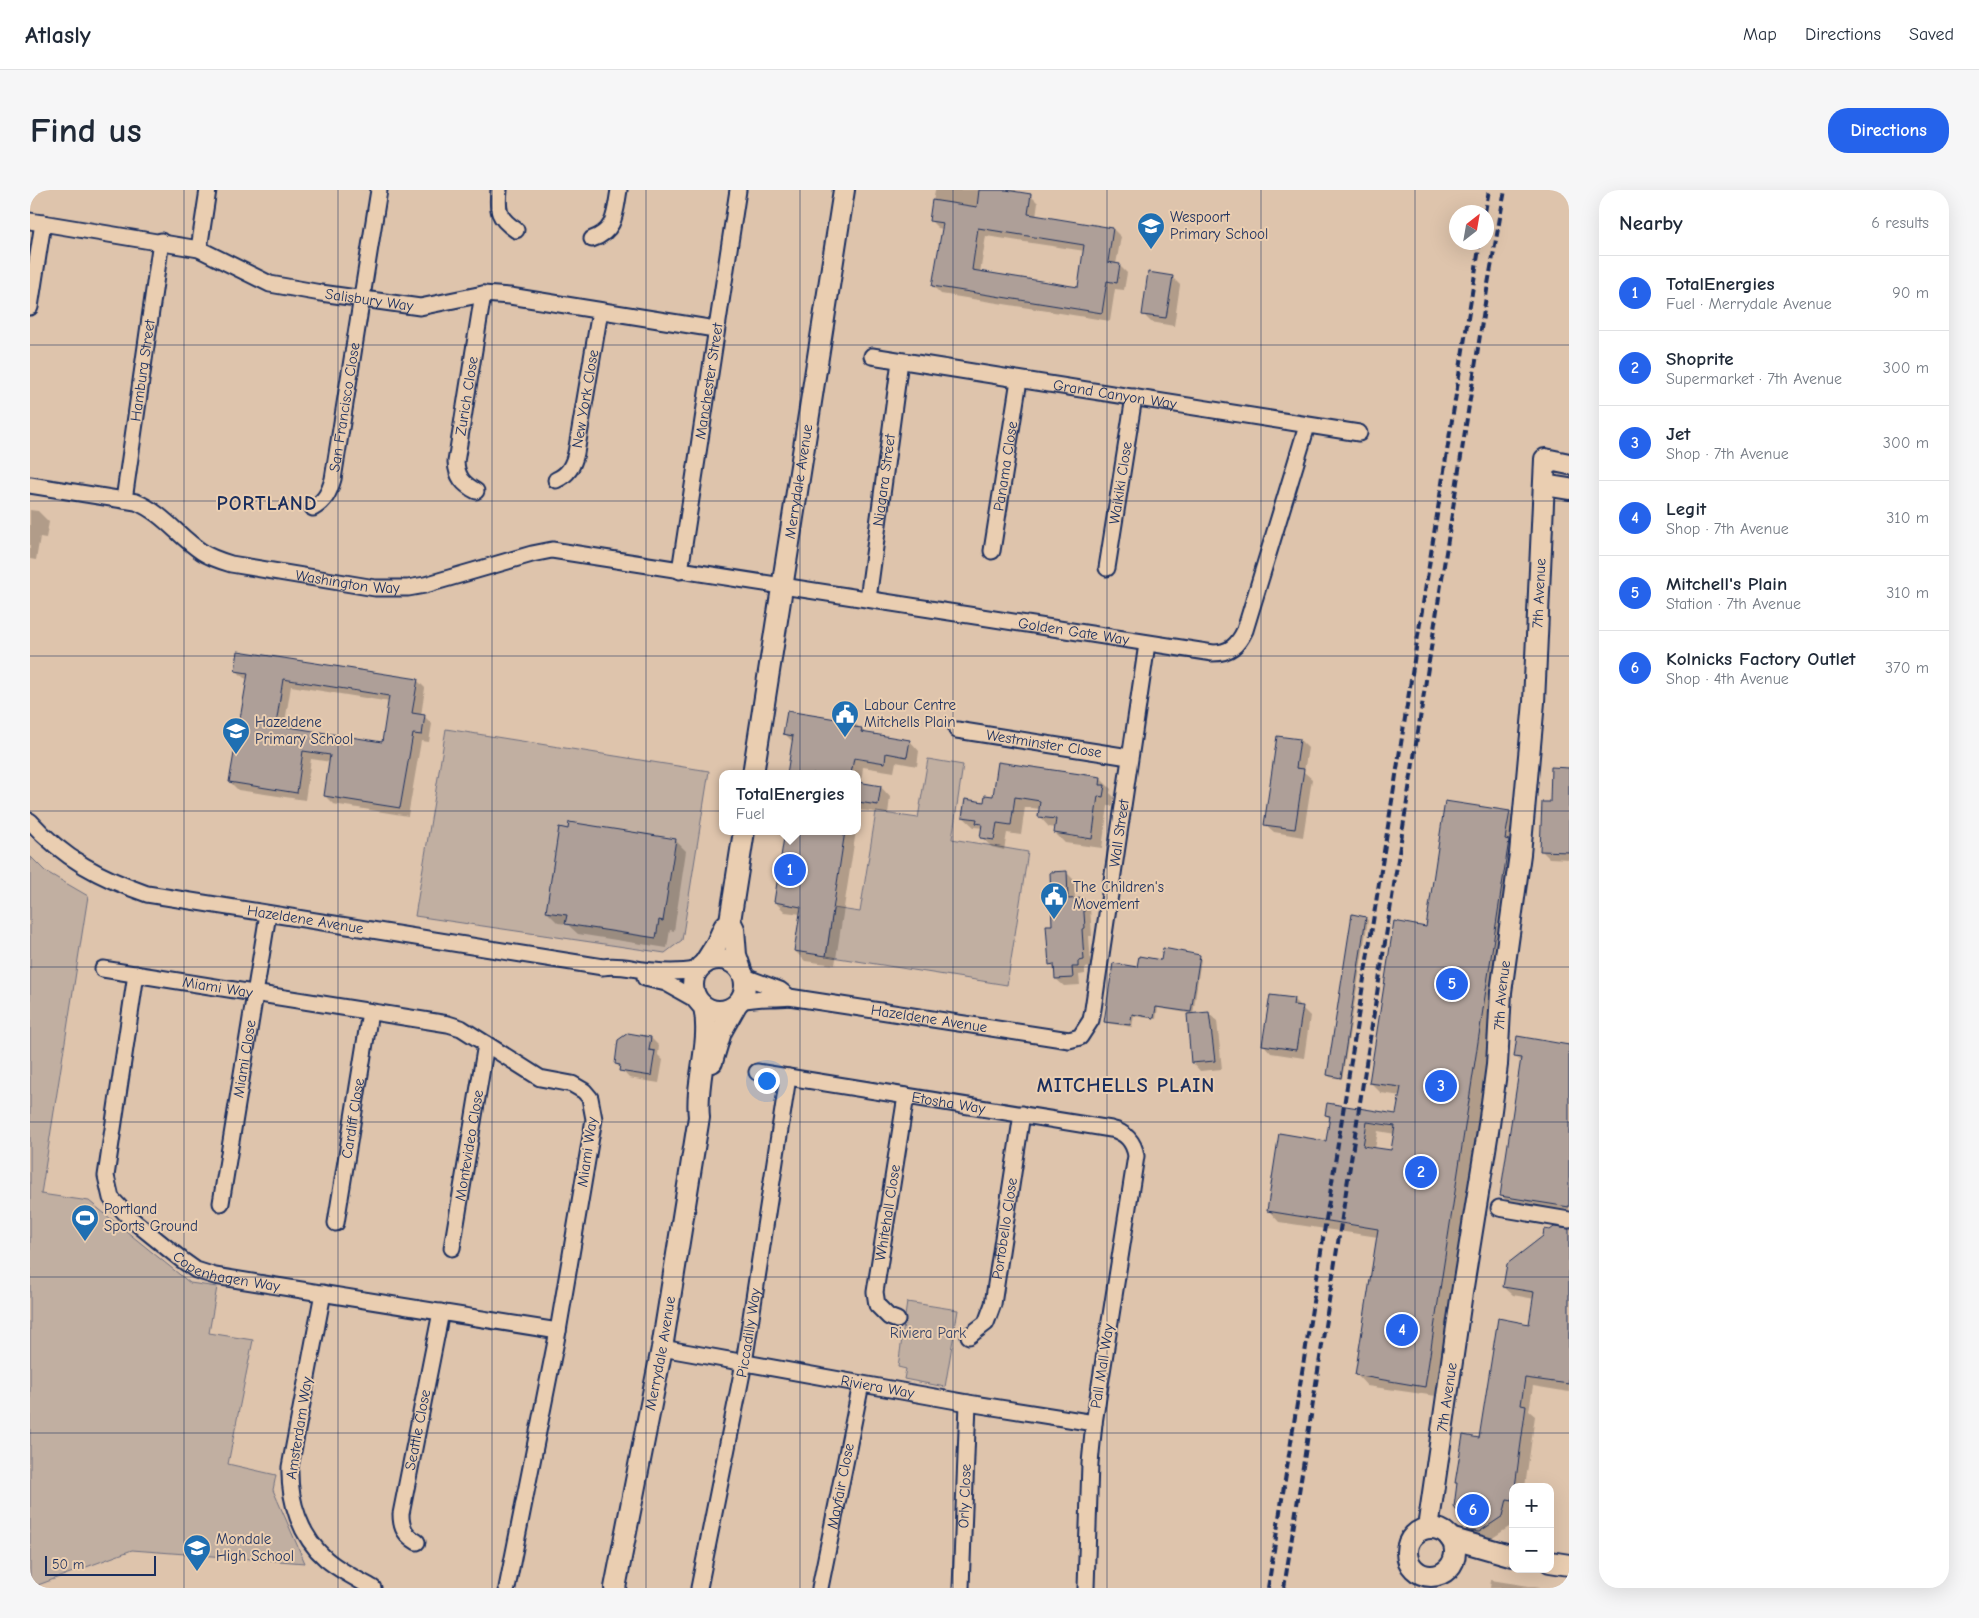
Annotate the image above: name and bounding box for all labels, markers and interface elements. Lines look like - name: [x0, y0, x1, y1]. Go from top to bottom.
- text: Atlasly: [25, 21, 91, 49]
- text: Map: [1743, 24, 1777, 45]
- text: Directions: [1805, 24, 1881, 45]
- text: Saved: [1909, 24, 1954, 45]
- button: Directions: [1828, 108, 1949, 153]
- text: Find us: [30, 110, 142, 151]
- north arrow: [1449, 205, 1494, 250]
- place label: Wespoort Primary School: [1170, 208, 1268, 243]
- school or university icon: Wespoort Primary School: [1136, 211, 1166, 250]
- text: Nearby: [1619, 211, 1683, 235]
- text: 6 results: [1871, 214, 1929, 232]
- text: TotalEnergies: [1666, 273, 1775, 295]
- text: 1: [1632, 284, 1638, 302]
- text: 90 m: [1892, 284, 1929, 302]
- street label: Salisbury Way: [324, 285, 415, 315]
- text: Fuel · Merrydale Avenue: [1666, 295, 1832, 313]
- street label: Hamburg Street: [126, 317, 159, 422]
- street label: Manchester Street: [691, 321, 727, 441]
- street label: San Francisco Close: [325, 341, 364, 473]
- street label: New York Close: [568, 348, 602, 449]
- text: Shoprite: [1666, 348, 1734, 370]
- street label: Zurich Close: [451, 355, 482, 437]
- text: 2: [1631, 359, 1639, 377]
- text: 300 m: [1883, 359, 1929, 377]
- text: Supermarket · 7th Avenue: [1666, 370, 1842, 388]
- street label: Grand Canyon Way: [1052, 376, 1178, 413]
- street label: Panama Close: [989, 419, 1021, 512]
- street label: Merrydale Avenue: [781, 422, 816, 540]
- text: Jet: [1666, 423, 1691, 445]
- street label: Niagara Street: [869, 432, 899, 527]
- text: 3: [1631, 434, 1639, 452]
- text: 300 m: [1883, 434, 1929, 452]
- street label: Waikiki Close: [1105, 440, 1136, 526]
- text: Shop · 7th Avenue: [1666, 445, 1789, 463]
- district label: PORTLAND: [217, 492, 317, 515]
- text: Legit: [1666, 498, 1706, 520]
- text: 4: [1631, 509, 1639, 527]
- text: 310 m: [1886, 509, 1929, 527]
- text: Shop · 7th Avenue: [1666, 520, 1789, 538]
- street label: 7th Avenue: [1528, 557, 1550, 629]
- street label: Washington Way: [294, 566, 400, 597]
- text: Mitchell's Plain: [1666, 573, 1787, 595]
- text: 5: [1631, 584, 1639, 602]
- text: 310 m: [1886, 584, 1929, 602]
- text: Station · 7th Avenue: [1666, 595, 1801, 613]
- street label: Golden Gate Way: [1017, 614, 1131, 649]
- text: Kolnicks Factory Outlet: [1666, 648, 1856, 670]
- text: 6: [1631, 659, 1639, 677]
- text: 370 m: [1885, 659, 1929, 677]
- text: Shop · 4th Avenue: [1666, 670, 1789, 688]
- place label: Labour Centre Mitchells Plain: [864, 696, 957, 731]
- public building icon: Labour Centre Mitchells Plain: [830, 699, 860, 738]
- place label: Hazeldene Primary School: [255, 713, 353, 748]
- school or university icon: Hazeldene Primary School: [221, 716, 251, 755]
- street label: Westminster Close: [985, 726, 1104, 762]
- popup: [719, 770, 861, 835]
- text: TotalEnergies: [736, 783, 844, 805]
- street label: Wall Street: [1105, 797, 1133, 869]
- text: Fuel: [736, 805, 765, 823]
- pin: 1: [774, 851, 806, 889]
- place label: The Children's Movement: [1073, 878, 1164, 913]
- public building icon: The Children's Movement: [1039, 881, 1069, 920]
- street label: Hazeldene Avenue: [246, 901, 365, 938]
- street label: 7th Avenue: [1490, 959, 1514, 1031]
- pin: 5: [1436, 965, 1468, 1003]
- street label: Miami Way: [181, 973, 254, 1002]
- street label: Hazeldene Avenue: [870, 1001, 989, 1036]
- street label: Miami Close: [229, 1018, 260, 1099]
- pin: 3: [1425, 1067, 1457, 1105]
- your location: [754, 1068, 780, 1094]
- district label: MITCHELLS PLAIN: [1037, 1074, 1215, 1097]
- street label: Cardiff Close: [338, 1076, 368, 1160]
- street label: Montevideo Close: [451, 1088, 487, 1202]
- street label: Etosha Way: [910, 1088, 987, 1118]
- street label: Miami Way: [573, 1115, 601, 1188]
- pin: 2: [1405, 1153, 1437, 1191]
- street label: Whitehall Close: [871, 1163, 904, 1262]
- street label: Portobello Close: [988, 1176, 1021, 1281]
- place label: Portland Sports Ground: [104, 1200, 198, 1235]
- sports icon: Portland Sports Ground: [70, 1203, 100, 1242]
- street label: Copenhagen Way: [169, 1247, 282, 1295]
- street label: Piccadilly Way: [732, 1287, 764, 1379]
- street label: Merrydale Avenue: [641, 1294, 679, 1412]
- pin: 4: [1386, 1311, 1418, 1349]
- street label: Pall Mall Way: [1086, 1322, 1118, 1410]
- park label: Riviera Park: [890, 1324, 967, 1342]
- street label: 7th Avenue: [1433, 1361, 1461, 1433]
- street label: Riviera Way: [839, 1371, 916, 1402]
- street label: Amsterdam Way: [282, 1375, 316, 1481]
- street label: Seattle Close: [401, 1387, 435, 1472]
- street label: Mayfair Close: [823, 1441, 858, 1531]
- street label: Orly Close: [954, 1463, 975, 1529]
- map controls: [1509, 1483, 1554, 1573]
- button: +: [1509, 1483, 1554, 1528]
- pin: 6: [1457, 1491, 1489, 1529]
- button: −: [1509, 1528, 1554, 1573]
- place label: Mondale High School: [216, 1530, 294, 1565]
- school or university icon: Mondale High School: [182, 1533, 212, 1572]
- scale bar: [45, 1553, 156, 1576]
- text: 50 m: [52, 1556, 84, 1573]

